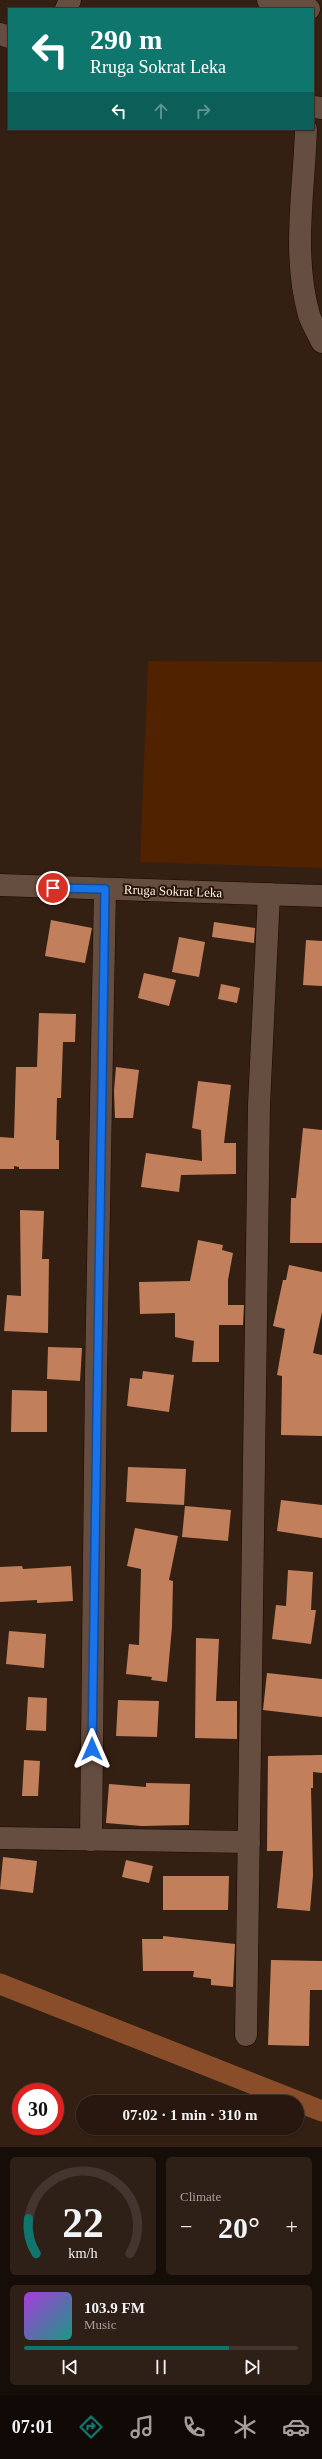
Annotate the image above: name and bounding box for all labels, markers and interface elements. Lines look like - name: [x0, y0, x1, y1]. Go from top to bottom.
- icon: left: [24, 24, 76, 76]
- text: 290 m: [90, 24, 162, 55]
- text: Rruga Sokrat Leka: [90, 57, 226, 77]
- icon: left: [108, 100, 130, 122]
- icon: ahead: [150, 100, 172, 122]
- icon: right: [192, 100, 214, 122]
- pin: [36, 871, 70, 905]
- icon: arrive: [42, 877, 64, 899]
- street label: Rruga Sokrat Leka: [124, 882, 223, 900]
- position arrow: [71, 1728, 113, 1770]
- speed limit sign: 30: [12, 2083, 64, 2135]
- text: 07:02 · 1 min · 310 m: [123, 2107, 258, 2123]
- text: Climate: [180, 2189, 221, 2204]
- text: 22: [62, 2200, 104, 2246]
- text: 20°: [218, 2211, 260, 2244]
- text: −: [180, 2214, 192, 2239]
- text: +: [286, 2214, 298, 2239]
- text: km/h: [68, 2245, 98, 2261]
- text: 103.9 FM: [84, 2300, 145, 2316]
- text: Music: [84, 2317, 117, 2332]
- icon: previous: [59, 2356, 81, 2378]
- icon: pause: [150, 2356, 172, 2378]
- icon: next: [241, 2356, 263, 2378]
- icon: directions: [77, 2413, 105, 2441]
- icon: music: [128, 2413, 156, 2441]
- icon: phone: [180, 2413, 208, 2441]
- icon: climate: [231, 2413, 259, 2441]
- icon: car: [282, 2413, 310, 2441]
- text: 07:01: [12, 2417, 54, 2437]

